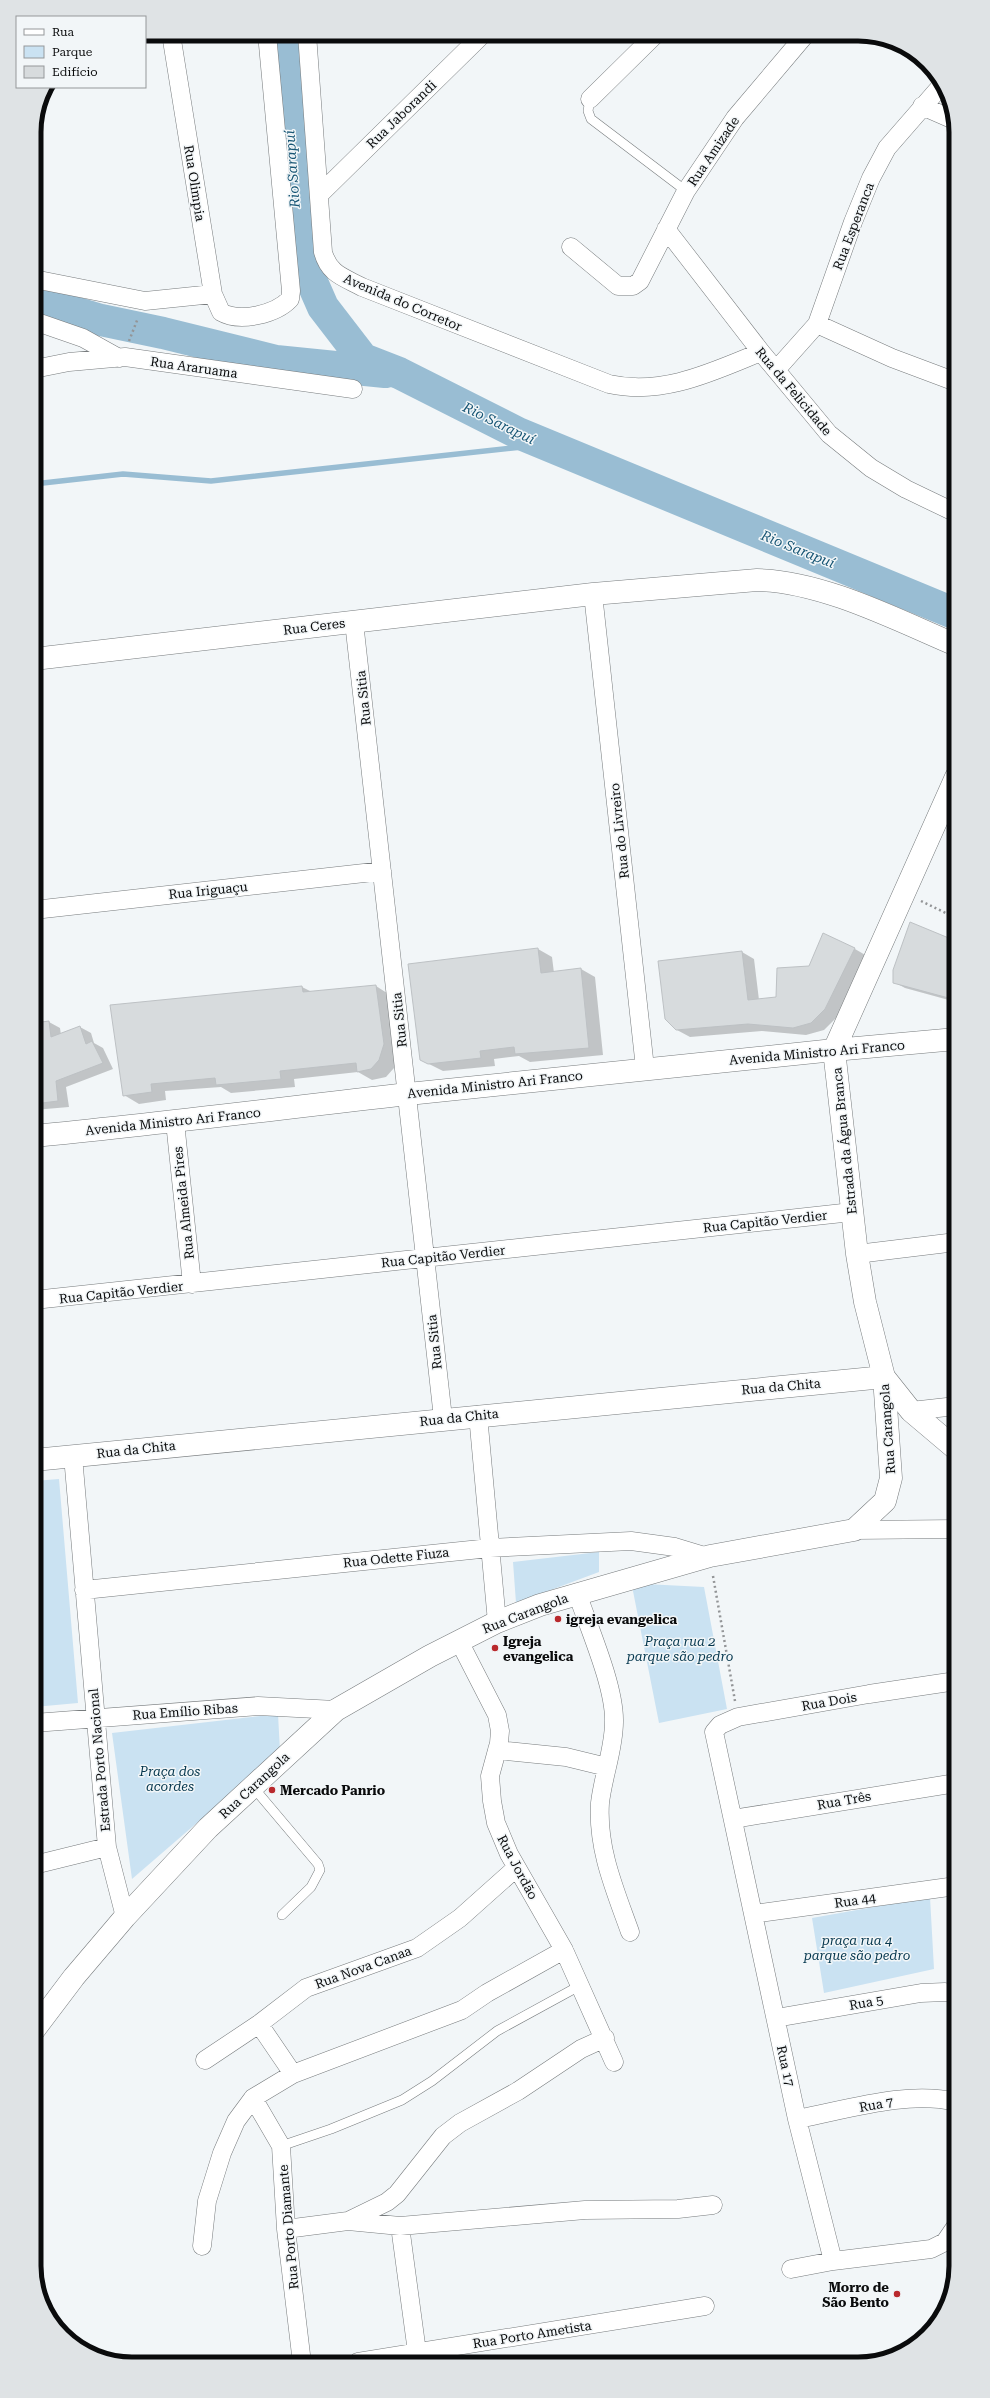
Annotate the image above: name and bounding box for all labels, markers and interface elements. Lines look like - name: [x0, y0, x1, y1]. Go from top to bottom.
- legend: [16, 16, 146, 88]
- text: Rua: [52, 25, 75, 39]
- text: Parque: [52, 45, 93, 59]
- text: Edifício: [52, 65, 98, 79]
- street label: Rua Jaborandi: [363, 77, 439, 151]
- street label: Rua Amizade: [685, 114, 742, 189]
- water label: Rio Sarapuí: [281, 129, 303, 209]
- street label: Rua Olimpia: [181, 144, 208, 222]
- street label: Rua Esperanca: [830, 180, 877, 272]
- street label: Avenida do Corretor: [341, 271, 465, 334]
- street label: Rua da Felicidade: [752, 344, 835, 438]
- street label: Rua Araruama: [149, 354, 239, 381]
- water label: Rio Sarapuí: [460, 398, 538, 448]
- water label: Rio Sarapuí: [758, 527, 838, 571]
- street label: Rua Ceres: [282, 615, 346, 638]
- street label: Rua Sitia: [353, 670, 374, 726]
- street label: Rua do Livreiro: [607, 782, 632, 880]
- street label: Rua Iriguaçu: [168, 879, 248, 902]
- street label: Rua Sitia: [389, 992, 410, 1048]
- street label: Avenida Ministro Ari Franco: [729, 1037, 906, 1068]
- street label: Estrada da Água Branca: [828, 1067, 860, 1215]
- street label: Avenida Ministro Ari Franco: [407, 1068, 584, 1101]
- street label: Avenida Ministro Ari Franco: [85, 1105, 262, 1138]
- street label: Rua Almeida Pires: [170, 1146, 197, 1260]
- street label: Rua Capitão Verdier: [702, 1207, 829, 1235]
- street label: Rua Capitão Verdier: [380, 1242, 507, 1270]
- street label: Rua Capitão Verdier: [58, 1278, 185, 1306]
- street label: Rua Sitia: [424, 1314, 445, 1370]
- street label: Rua da Chita: [741, 1376, 821, 1397]
- street label: Rua Carangola: [877, 1383, 898, 1475]
- street label: Rua da Chita: [419, 1406, 499, 1429]
- street label: Rua da Chita: [96, 1438, 176, 1461]
- street label: Rua Odette Fiuza: [342, 1544, 450, 1571]
- street label: Rua Carangola: [480, 1590, 570, 1637]
- place label: igreja evangelica: [566, 1612, 678, 1627]
- marker: igreja evangelica: [553, 1614, 563, 1624]
- place label: Igreja evangelica: [503, 1634, 574, 1664]
- park label: Praça rua 2 parque são pedro: [626, 1634, 733, 1664]
- marker: Igreja evangelica: [490, 1643, 500, 1653]
- street label: Estrada Porto Nacional: [86, 1688, 113, 1832]
- street label: Rua Dois: [800, 1689, 858, 1714]
- street label: Rua Emílio Ribas: [132, 1700, 238, 1723]
- street label: Rua Carangola: [216, 1749, 292, 1822]
- park label: Praça dos acordes: [139, 1764, 200, 1794]
- place label: Mercado Panrio: [280, 1783, 385, 1798]
- marker: Mercado Panrio: [267, 1785, 277, 1795]
- street label: Rua Três: [816, 1788, 872, 1813]
- street label: Rua Jordão: [494, 1832, 541, 1902]
- street label: Rua 44: [833, 1890, 878, 1911]
- park label: praça rua 4 parque são pedro: [803, 1933, 910, 1963]
- street label: Rua Nova Canaa: [313, 1943, 413, 1992]
- street label: Rua 5: [848, 1992, 884, 2013]
- street label: Rua 17: [774, 2044, 797, 2088]
- street label: Rua 7: [858, 2094, 894, 2115]
- street label: Rua Porto Diamante: [276, 2164, 301, 2290]
- place label: Morro de São Bento: [822, 2280, 889, 2310]
- marker: Morro de São Bento: [892, 2289, 902, 2299]
- street label: Rua Porto Ametista: [472, 2318, 592, 2351]

